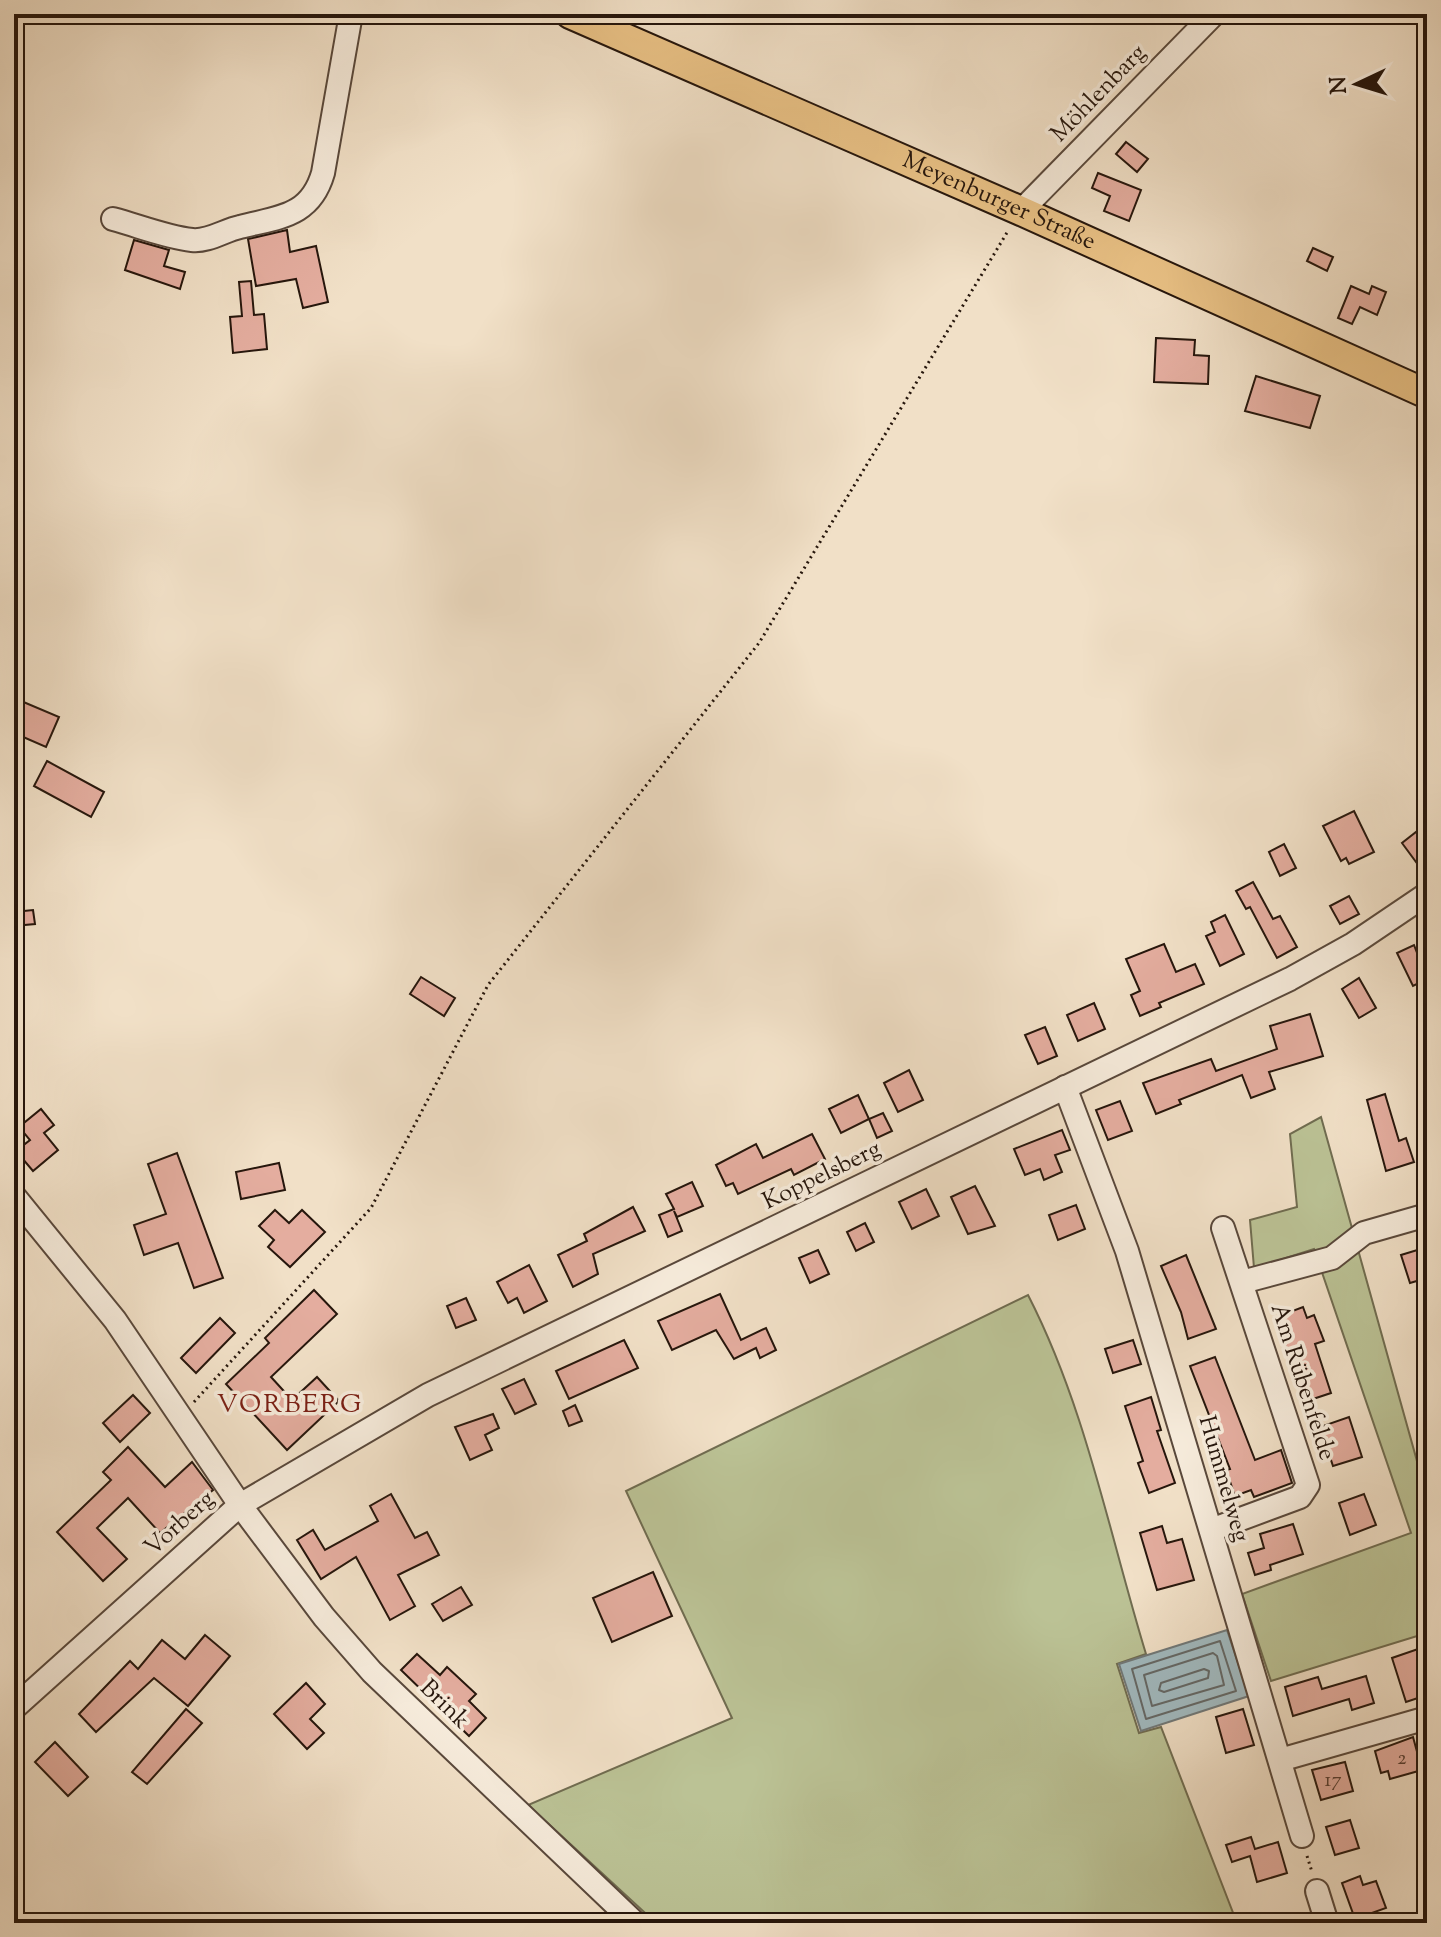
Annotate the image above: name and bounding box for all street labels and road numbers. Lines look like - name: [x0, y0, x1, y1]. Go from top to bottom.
- street label: Möhlenbarg: [1043, 37, 1155, 151]
- street label: Meyenburger Straße: [897, 144, 1101, 259]
- street label: Koppelsberg: [757, 1133, 887, 1219]
- street label: Am Rübenfelde: [1261, 1299, 1343, 1465]
- street label: Hummelweg: [1189, 1412, 1257, 1546]
- street label: Vorberg: [137, 1483, 223, 1565]
- street label: Brink: [411, 1673, 477, 1737]

